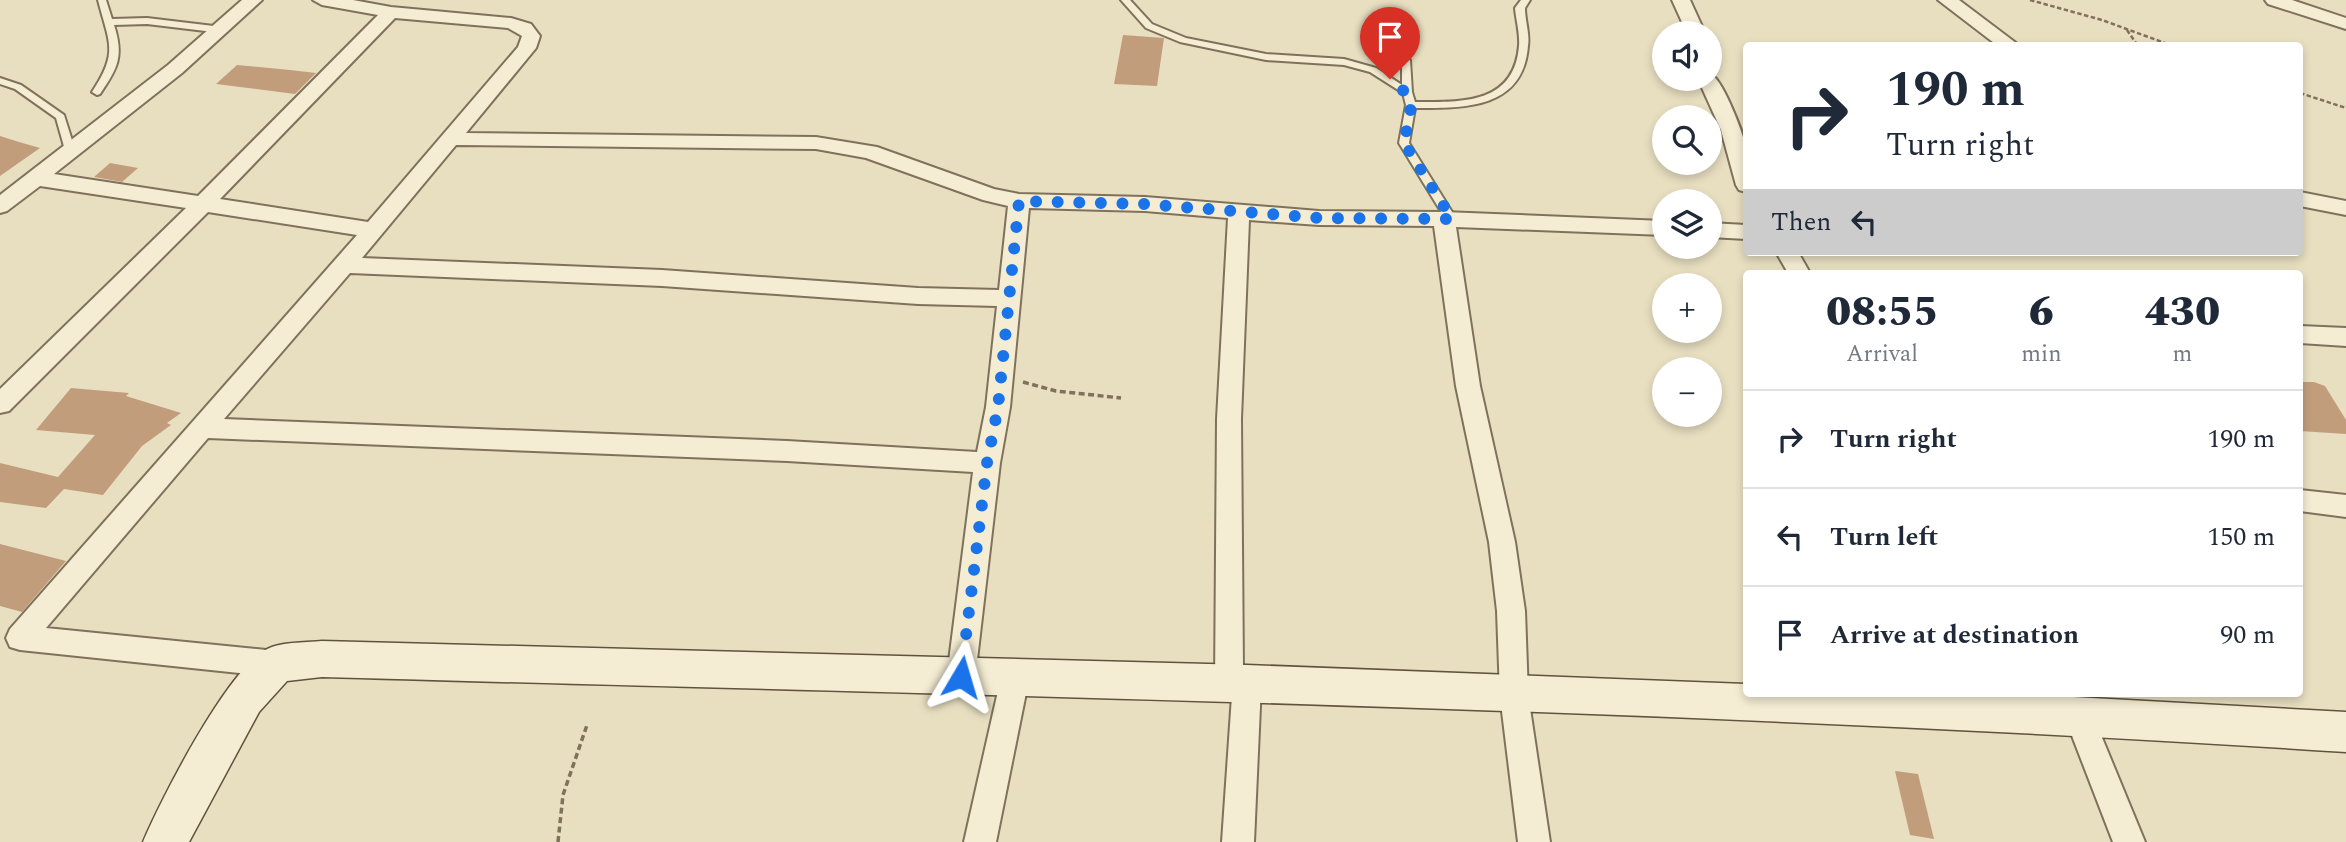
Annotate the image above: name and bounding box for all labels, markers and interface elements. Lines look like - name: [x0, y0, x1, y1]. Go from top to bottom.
- pin: [1360, 7, 1420, 79]
- icon: arrive: [1371, 18, 1409, 56]
- map controls: [1652, 21, 1722, 427]
- button: sound: [1652, 21, 1722, 91]
- text: 190 m: [1886, 53, 2025, 128]
- icon: right: [1771, 70, 1862, 161]
- button: search: [1652, 105, 1722, 175]
- text: Turn right: [1886, 121, 2034, 170]
- button: layers: [1652, 189, 1722, 259]
- text: Then: [1771, 202, 1831, 242]
- icon: left: [1845, 203, 1883, 241]
- button: +: [1652, 273, 1722, 343]
- text: 08:55: [1826, 281, 1938, 344]
- text: 6: [2029, 281, 2054, 344]
- text: 430: [2144, 281, 2220, 344]
- text: Arrival: [1846, 337, 1918, 372]
- text: min: [2021, 337, 2062, 372]
- text: m: [2172, 337, 2192, 372]
- button: −: [1652, 357, 1722, 427]
- text: Turn right: [1830, 419, 1957, 459]
- text: 190 m: [2207, 419, 2275, 459]
- icon: right: [1771, 420, 1809, 458]
- text: Turn left: [1830, 517, 1938, 557]
- text: 150 m: [2207, 517, 2275, 557]
- icon: left: [1771, 518, 1809, 556]
- text: Arrive at destination: [1830, 615, 2079, 655]
- text: 90 m: [2220, 615, 2275, 655]
- icon: arrive: [1771, 616, 1809, 654]
- position arrow: [924, 640, 998, 714]

